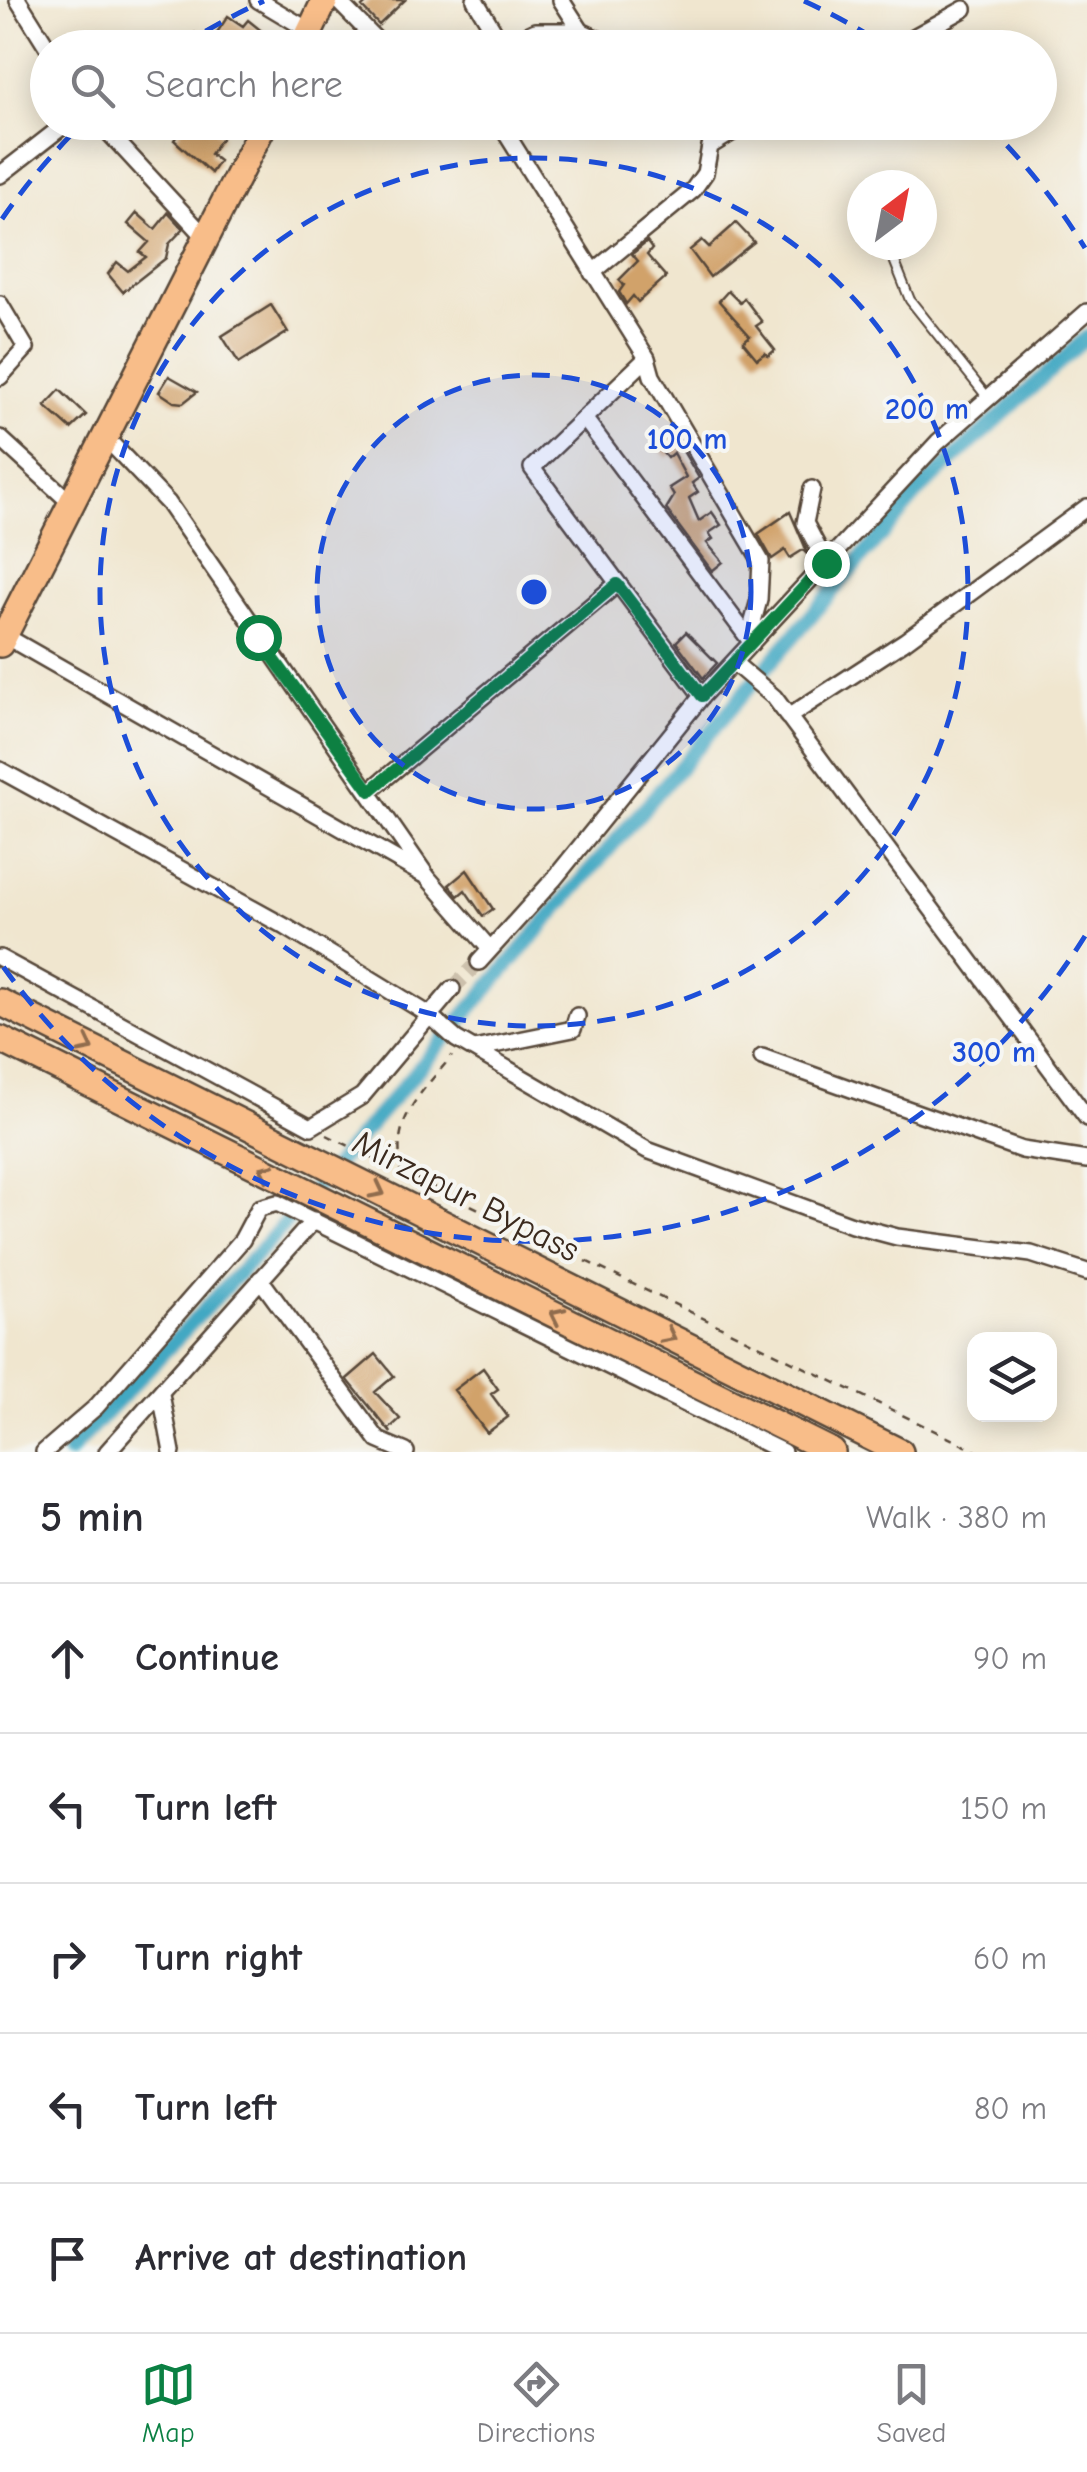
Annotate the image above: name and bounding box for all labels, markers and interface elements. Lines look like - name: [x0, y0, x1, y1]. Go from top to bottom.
- search box: [30, 30, 1057, 140]
- icon: search: [65, 58, 120, 113]
- text: Search here: [145, 63, 343, 107]
- north arrow: [847, 170, 937, 260]
- text: 200 m: [885, 392, 969, 427]
- text: 100 m: [647, 422, 727, 457]
- route end: [804, 541, 850, 587]
- centre of rings: [516, 574, 552, 610]
- route start: [236, 615, 282, 661]
- one-way arrow: [77, 1033, 95, 1053]
- text: 300 m: [952, 1035, 1036, 1070]
- street label: Mirzapur Bypass: [346, 1121, 586, 1271]
- one-way arrow: [258, 1163, 276, 1183]
- one-way arrow: [368, 1179, 386, 1199]
- one-way arrow: [549, 1307, 567, 1327]
- one-way arrow: [658, 1324, 676, 1343]
- map controls: [967, 1332, 1057, 1422]
- button: layers: [967, 1332, 1057, 1422]
- text: 5 min: [40, 1493, 144, 1542]
- text: Walk · 380 m: [866, 1499, 1047, 1536]
- icon: ahead: [40, 1631, 95, 1686]
- text: Continue: [135, 1636, 279, 1680]
- text: 90 m: [973, 1640, 1047, 1677]
- icon: left: [40, 1781, 95, 1836]
- text: Turn left: [135, 1786, 276, 1830]
- text: 150 m: [960, 1790, 1047, 1827]
- icon: right: [40, 1931, 95, 1986]
- text: Turn right: [135, 1936, 302, 1980]
- text: 60 m: [973, 1940, 1047, 1977]
- icon: left: [40, 2081, 95, 2136]
- text: Turn left: [135, 2086, 276, 2130]
- text: 80 m: [974, 2090, 1047, 2127]
- icon: arrive: [40, 2231, 95, 2286]
- text: Arrive at destination: [135, 2236, 467, 2280]
- tab: Map: [141, 2357, 196, 2449]
- tab: Directions: [477, 2357, 595, 2449]
- tab: Saved: [876, 2357, 946, 2449]

